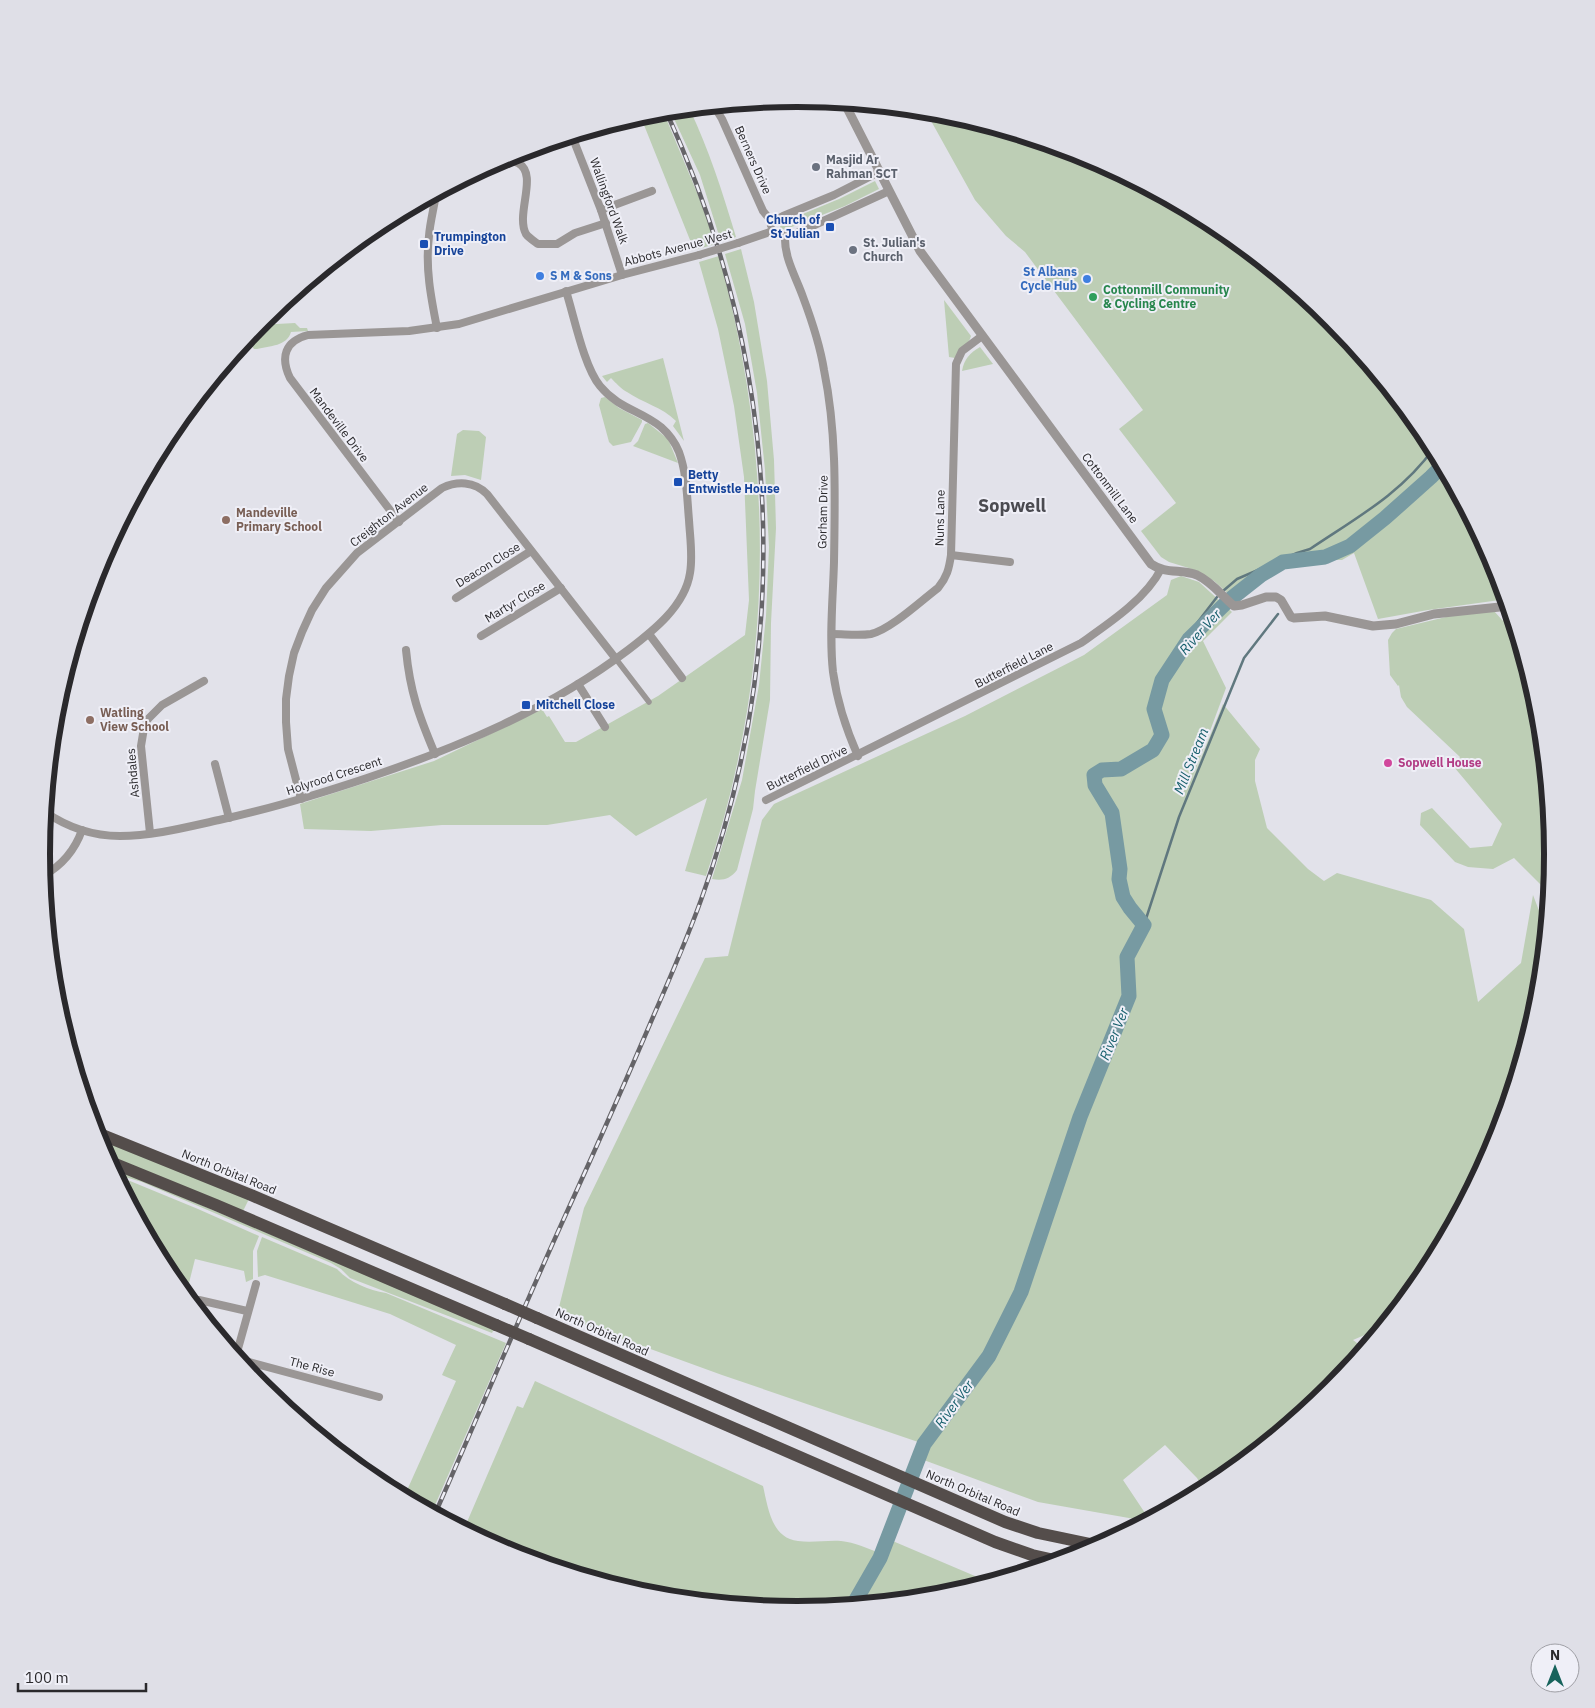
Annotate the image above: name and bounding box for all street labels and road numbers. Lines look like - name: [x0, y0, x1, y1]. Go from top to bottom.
- street label: Berners Drive: [732, 123, 775, 197]
- street label: Wallingford Walk: [587, 156, 632, 247]
- street label: Abbots Avenue West: [622, 226, 734, 269]
- street label: Mandeville Drive: [307, 385, 372, 465]
- street label: Cottonmill Lane: [1079, 449, 1142, 526]
- street label: Gorham Drive: [814, 475, 831, 549]
- street label: Creighton Avenue: [347, 479, 431, 550]
- street label: Nuns Lane: [932, 489, 948, 546]
- street label: Deacon Close: [453, 539, 523, 590]
- street label: Martyr Close: [482, 577, 548, 625]
- street label: Butterfield Lane: [972, 638, 1056, 691]
- street label: Butterfield Drive: [764, 741, 850, 794]
- street label: Ashdales: [123, 748, 142, 798]
- street label: Holyrood Crescent: [284, 753, 384, 798]
- street label: North Orbital Road: [180, 1146, 279, 1197]
- street label: North Orbital Road: [553, 1304, 651, 1359]
- street label: The Rise: [288, 1353, 337, 1380]
- street label: North Orbital Road: [924, 1466, 1022, 1519]

